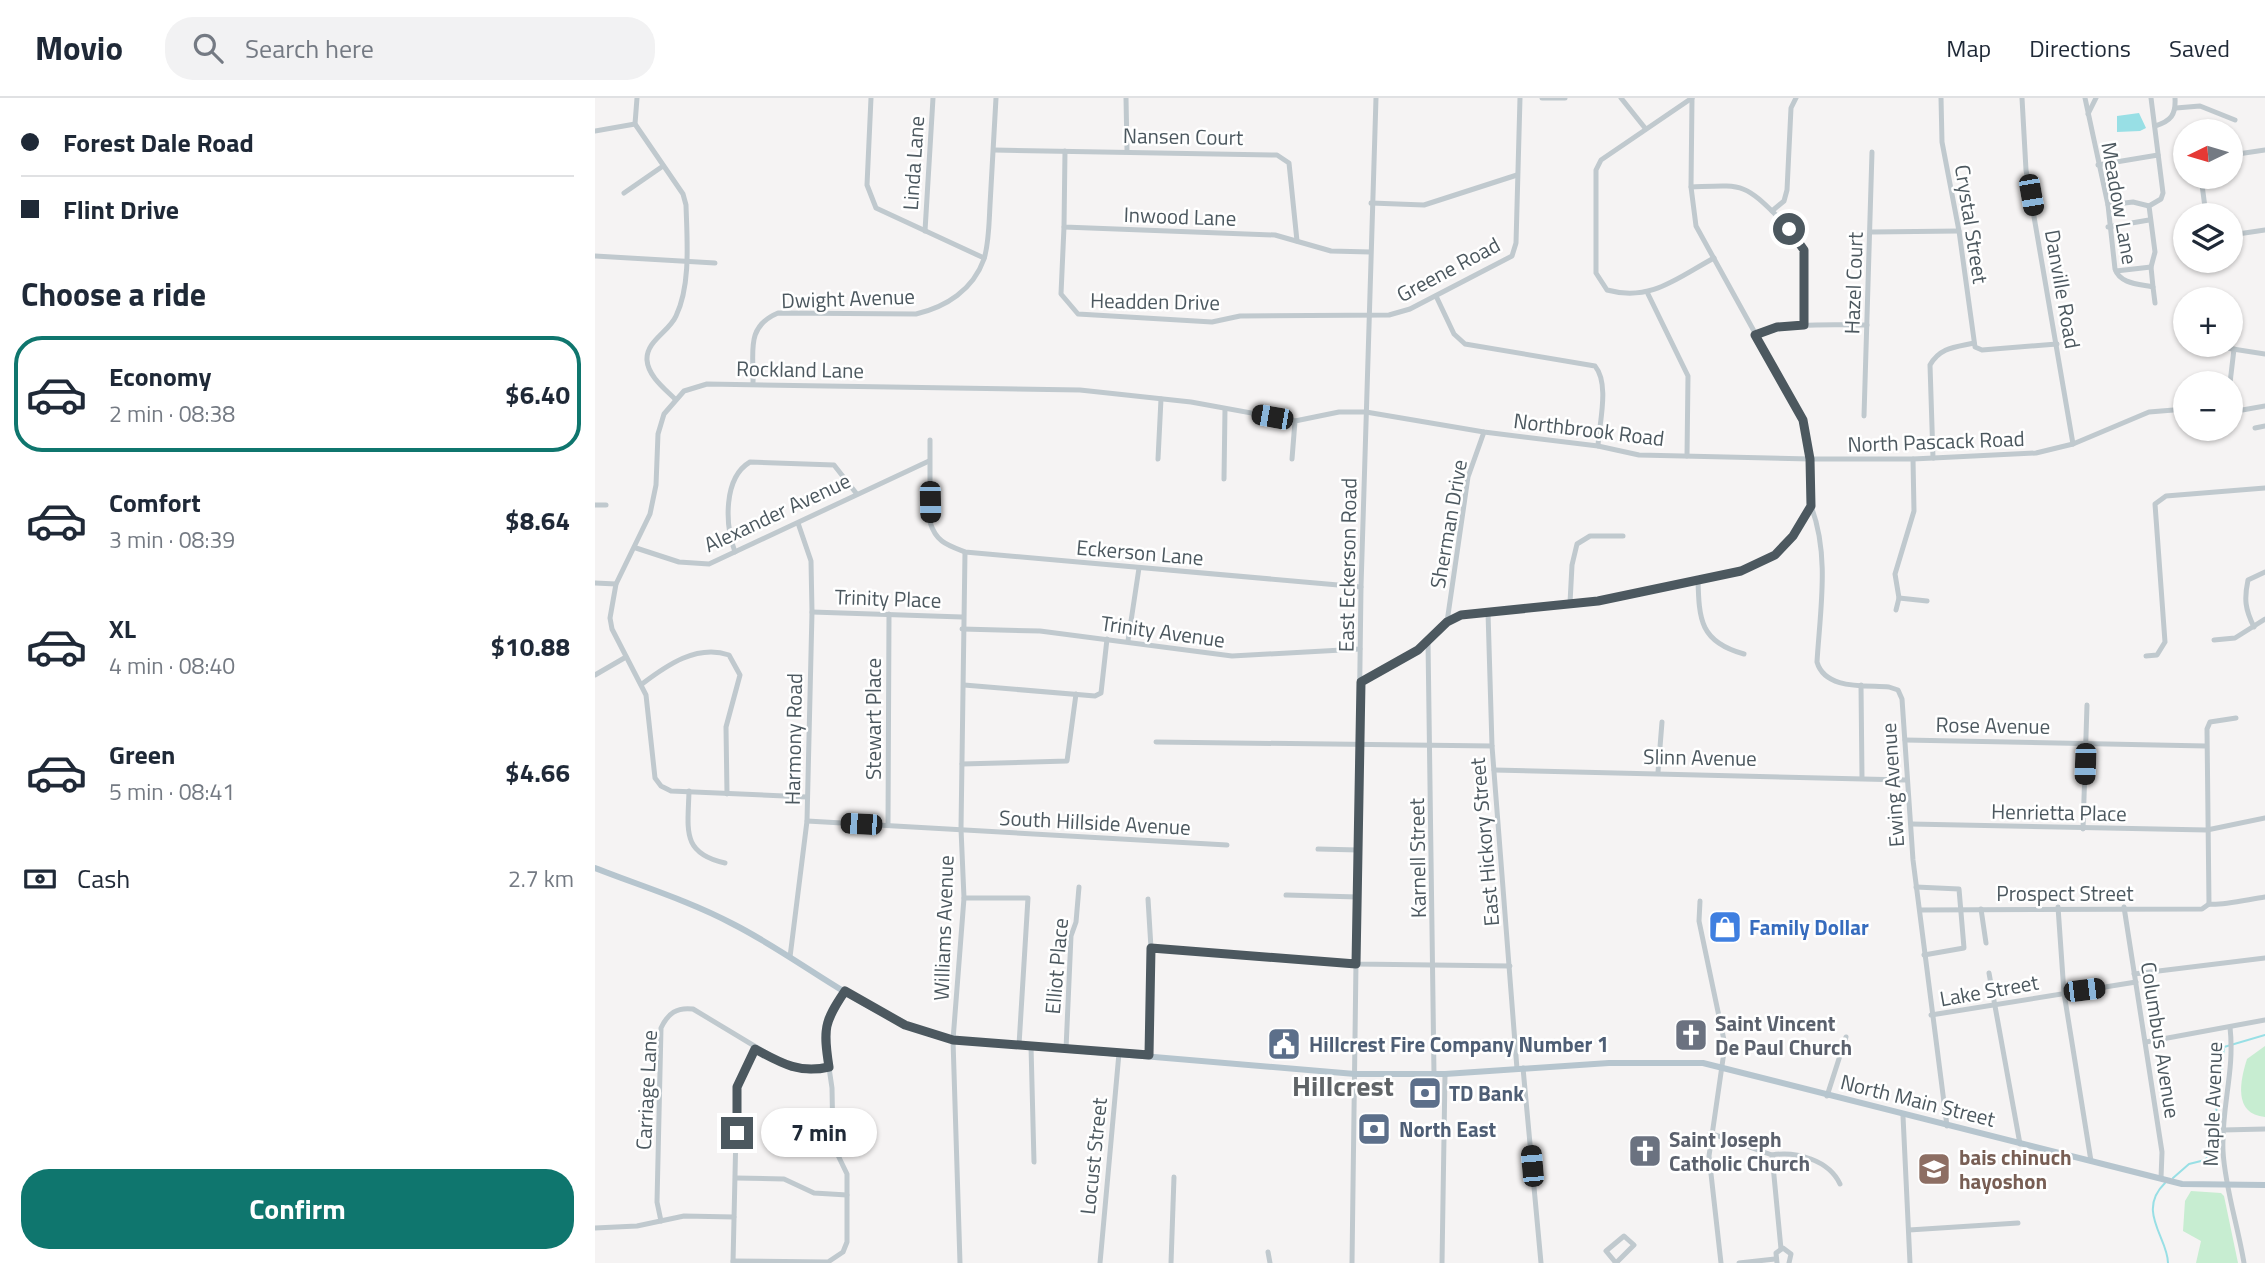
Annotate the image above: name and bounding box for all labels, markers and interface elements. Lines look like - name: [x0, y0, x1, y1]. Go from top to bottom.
- search box: [165, 17, 655, 80]
- text: Movio: [35, 23, 123, 73]
- icon: search: [189, 29, 227, 67]
- text: Search here: [245, 29, 374, 68]
- text: Map: [1946, 30, 1991, 66]
- text: Directions: [2029, 30, 2131, 66]
- text: Saved: [2169, 30, 2230, 66]
- street label: Linda Lane: [894, 115, 932, 211]
- street label: Nansen Court: [1123, 119, 1244, 153]
- north arrow: [2173, 119, 2243, 189]
- map controls: [2173, 119, 2243, 441]
- text: Forest Dale Road: [63, 123, 254, 162]
- street label: Meadow Lane: [2093, 139, 2147, 267]
- street label: Crystal Street: [1947, 162, 1997, 286]
- car: [2018, 172, 2045, 218]
- text: Flint Drive: [63, 190, 179, 229]
- street label: Inwood Lane: [1123, 198, 1237, 234]
- button: layers: [2173, 203, 2243, 273]
- route start: [1773, 213, 1805, 245]
- street label: Danville Road: [2037, 227, 2089, 351]
- street label: Greene Road: [1391, 228, 1505, 310]
- street label: Hazel Court: [1835, 231, 1871, 335]
- text: Choose a ride: [21, 270, 206, 318]
- street label: Dwight Avenue: [781, 280, 915, 316]
- street label: Headden Drive: [1090, 284, 1220, 318]
- button: +: [2173, 287, 2243, 357]
- street label: Rockland Lane: [736, 352, 864, 386]
- text: Economy: [109, 357, 211, 396]
- icon: car: [25, 363, 88, 426]
- button: −: [2173, 371, 2243, 441]
- text: $6.40: [505, 375, 570, 414]
- text: 2 min · 08:38: [109, 396, 235, 431]
- car: [1250, 403, 1295, 431]
- street label: Northbrook Road: [1512, 404, 1666, 454]
- street label: North Pascack Road: [1847, 422, 2025, 460]
- street label: Sherman Drive: [1421, 457, 1475, 591]
- street label: Alexander Avenue: [698, 464, 856, 560]
- street label: East Eckerson Road: [1329, 478, 1365, 652]
- car: [920, 481, 941, 523]
- text: Comfort: [109, 483, 201, 522]
- icon: car: [25, 489, 88, 552]
- text: $8.64: [505, 501, 570, 540]
- text: 3 min · 08:39: [109, 522, 235, 557]
- street label: Eckerson Lane: [1075, 531, 1205, 573]
- street label: Trinity Place: [834, 580, 942, 616]
- street label: Trinity Avenue: [1099, 606, 1227, 656]
- text: XL: [109, 609, 136, 648]
- icon: car: [25, 615, 88, 678]
- text: $10.88: [491, 627, 570, 666]
- text: 4 min · 08:40: [109, 648, 235, 683]
- street label: Stewart Place: [857, 658, 889, 780]
- street label: Harmony Road: [776, 673, 810, 805]
- street label: Rose Avenue: [1935, 708, 2051, 742]
- street label: Ewing Avenue: [1872, 722, 1912, 848]
- text: Green: [109, 735, 175, 774]
- street label: Slinn Avenue: [1643, 740, 1757, 774]
- icon: car: [25, 741, 88, 804]
- car: [2074, 743, 2097, 785]
- text: $4.66: [505, 753, 570, 792]
- street label: East Hickory Street: [1461, 756, 1507, 928]
- text: 5 min · 08:41: [109, 774, 235, 809]
- street label: Henrietta Place: [1991, 795, 2127, 829]
- street label: Karnell Street: [1400, 797, 1434, 918]
- street label: South Hillside Avenue: [998, 801, 1192, 843]
- car: [840, 812, 883, 836]
- street label: Williams Avenue: [924, 855, 962, 1001]
- text: Cash: [77, 859, 130, 898]
- icon: cash: [21, 860, 59, 898]
- text: 2.7 km: [508, 861, 574, 896]
- street label: Prospect Street: [1996, 877, 2134, 909]
- shop icon: Family Dollar: [1706, 908, 1744, 946]
- place label: Family Dollar: [1749, 911, 1869, 943]
- street label: Elliot Place: [1036, 917, 1076, 1015]
- street label: Columbus Avenue: [2133, 959, 2189, 1121]
- street label: Lake Street: [1937, 965, 2042, 1014]
- car: [2062, 977, 2107, 1003]
- place label: Saint Vincent De Paul Church: [1715, 1007, 1852, 1063]
- church icon: Saint Vincent De Paul Church: [1672, 1016, 1710, 1054]
- public building icon: Hillcrest Fire Company Number 1: [1265, 1025, 1303, 1063]
- place label: Hillcrest Fire Company Number 1: [1309, 1028, 1609, 1060]
- street label: Carriage Lane: [627, 1029, 665, 1151]
- street label: Maple Avenue: [2194, 1041, 2230, 1167]
- district label: Hillcrest: [1292, 1064, 1394, 1107]
- street label: North Main Street: [1837, 1065, 1999, 1135]
- bank icon: TD Bank: [1406, 1074, 1444, 1112]
- place label: TD Bank: [1449, 1077, 1524, 1109]
- street label: Locust Street: [1071, 1095, 1115, 1216]
- callout: 7 min: [761, 1108, 877, 1158]
- bank icon: North East: [1355, 1110, 1393, 1148]
- place label: North East: [1399, 1113, 1497, 1145]
- text: 7 min: [791, 1115, 847, 1150]
- route end: [721, 1117, 753, 1149]
- place label: Saint Joseph Catholic Church: [1669, 1123, 1810, 1179]
- church icon: Saint Joseph Catholic Church: [1626, 1132, 1664, 1170]
- place label: bais chinuch hayoshon: [1959, 1141, 2072, 1197]
- car: [1520, 1144, 1545, 1188]
- school or university icon: bais chinuch hayoshon: [1915, 1150, 1953, 1188]
- button: Confirm: [21, 1169, 574, 1249]

